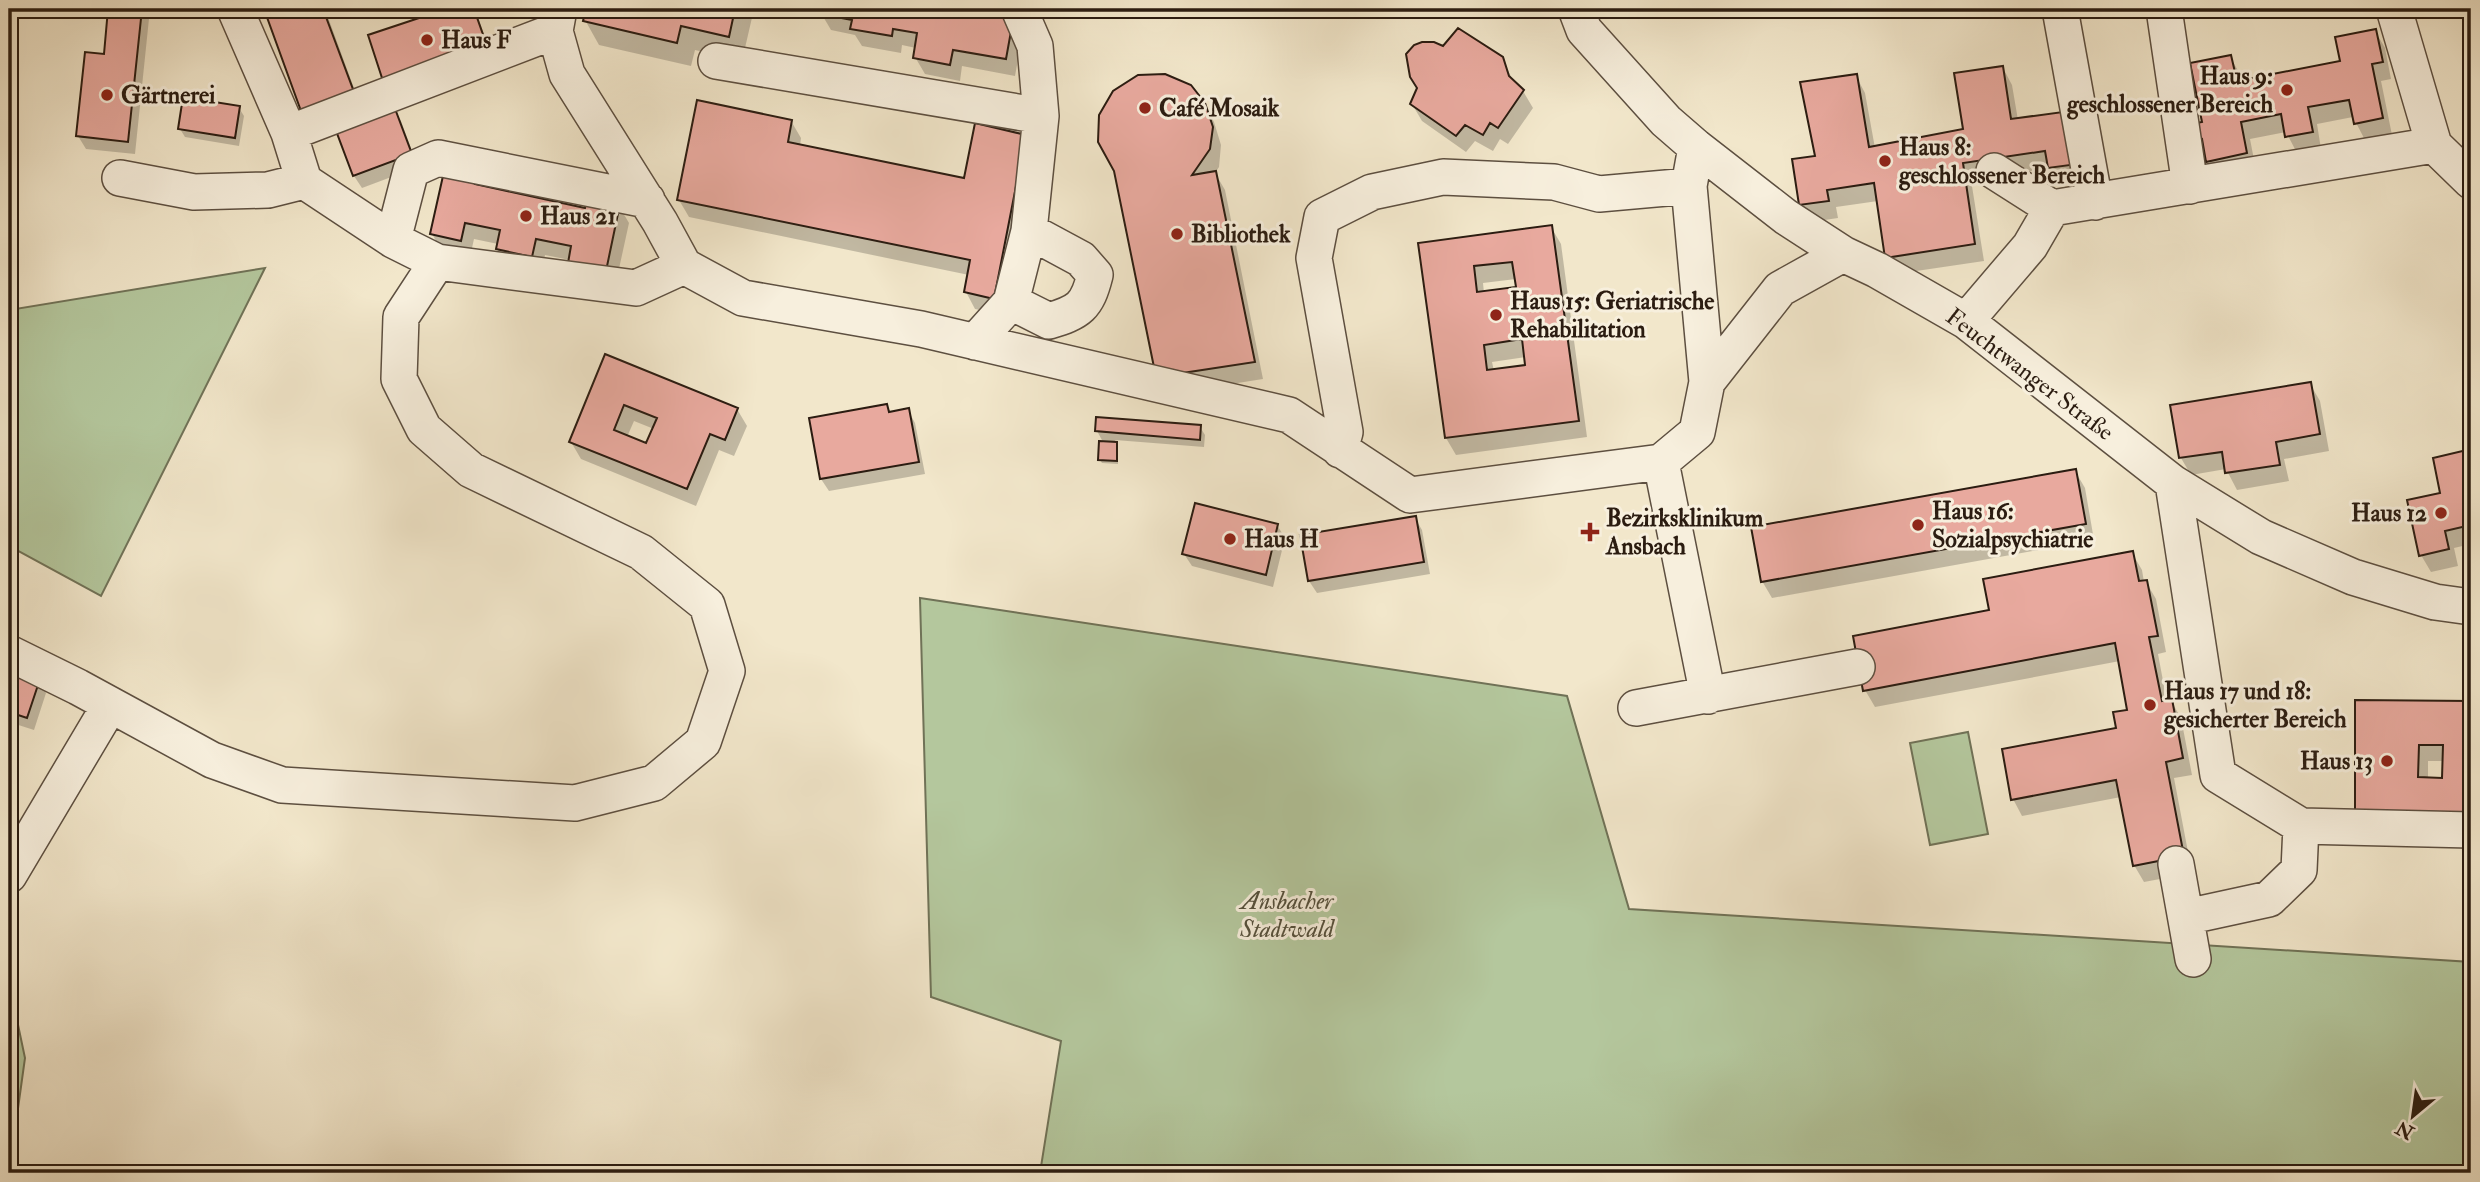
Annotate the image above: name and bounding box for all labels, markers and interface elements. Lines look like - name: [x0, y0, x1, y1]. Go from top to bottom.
- place label: Haus F: [441, 25, 511, 56]
- marker: Haus F: [419, 32, 435, 48]
- place label: Haus 9: geschlossener Bereich: [2066, 61, 2273, 120]
- place label: Gärtnerei: [121, 80, 216, 111]
- marker: Haus 9: geschlossener Bereich: [2279, 82, 2295, 98]
- marker: Gärtnerei: [99, 87, 115, 103]
- place label: Café Mosaik: [1159, 93, 1280, 124]
- marker: Café Mosaik: [1137, 100, 1153, 116]
- place label: Haus 8: geschlossener Bereich: [1898, 132, 2105, 191]
- marker: Haus 8: geschlossener Bereich: [1877, 153, 1893, 169]
- place label: Haus 21: [540, 201, 616, 232]
- marker: Haus 21: [518, 208, 534, 224]
- place label: Bibliothek: [1191, 219, 1291, 250]
- marker: Bibliothek: [1169, 226, 1185, 242]
- place label: Haus 15: Geriatrische Rehabilitation: [1510, 286, 1714, 345]
- street label: Feuchtwanger Straße: [1939, 301, 2120, 448]
- marker: Haus 15: Geriatrische Rehabilitation: [1488, 307, 1504, 323]
- place label: Haus 16: Sozialpsychiatrie: [1932, 496, 2093, 555]
- place label: Haus 12: [2351, 498, 2427, 529]
- place label: Bezirksklinikum Ansbach: [1605, 503, 1764, 562]
- marker: Haus 12: [2433, 505, 2449, 521]
- marker: Haus 16: Sozialpsychiatrie: [1910, 517, 1926, 533]
- marker: Bezirksklinikum Ansbach: [1580, 522, 1600, 542]
- place label: Haus H: [1244, 524, 1319, 555]
- marker: Haus H: [1222, 531, 1238, 547]
- place label: Haus 17 und 18: gesicherter Bereich: [2163, 676, 2347, 735]
- marker: Haus 17 und 18: gesicherter Bereich: [2142, 697, 2158, 713]
- place label: Haus 13: [2300, 746, 2373, 777]
- marker: Haus 13: [2379, 753, 2395, 769]
- park label: Ansbacher Stadtwald: [1238, 886, 1336, 945]
- north arrow: [2378, 1080, 2448, 1150]
- text: N: [2391, 1115, 2419, 1145]

